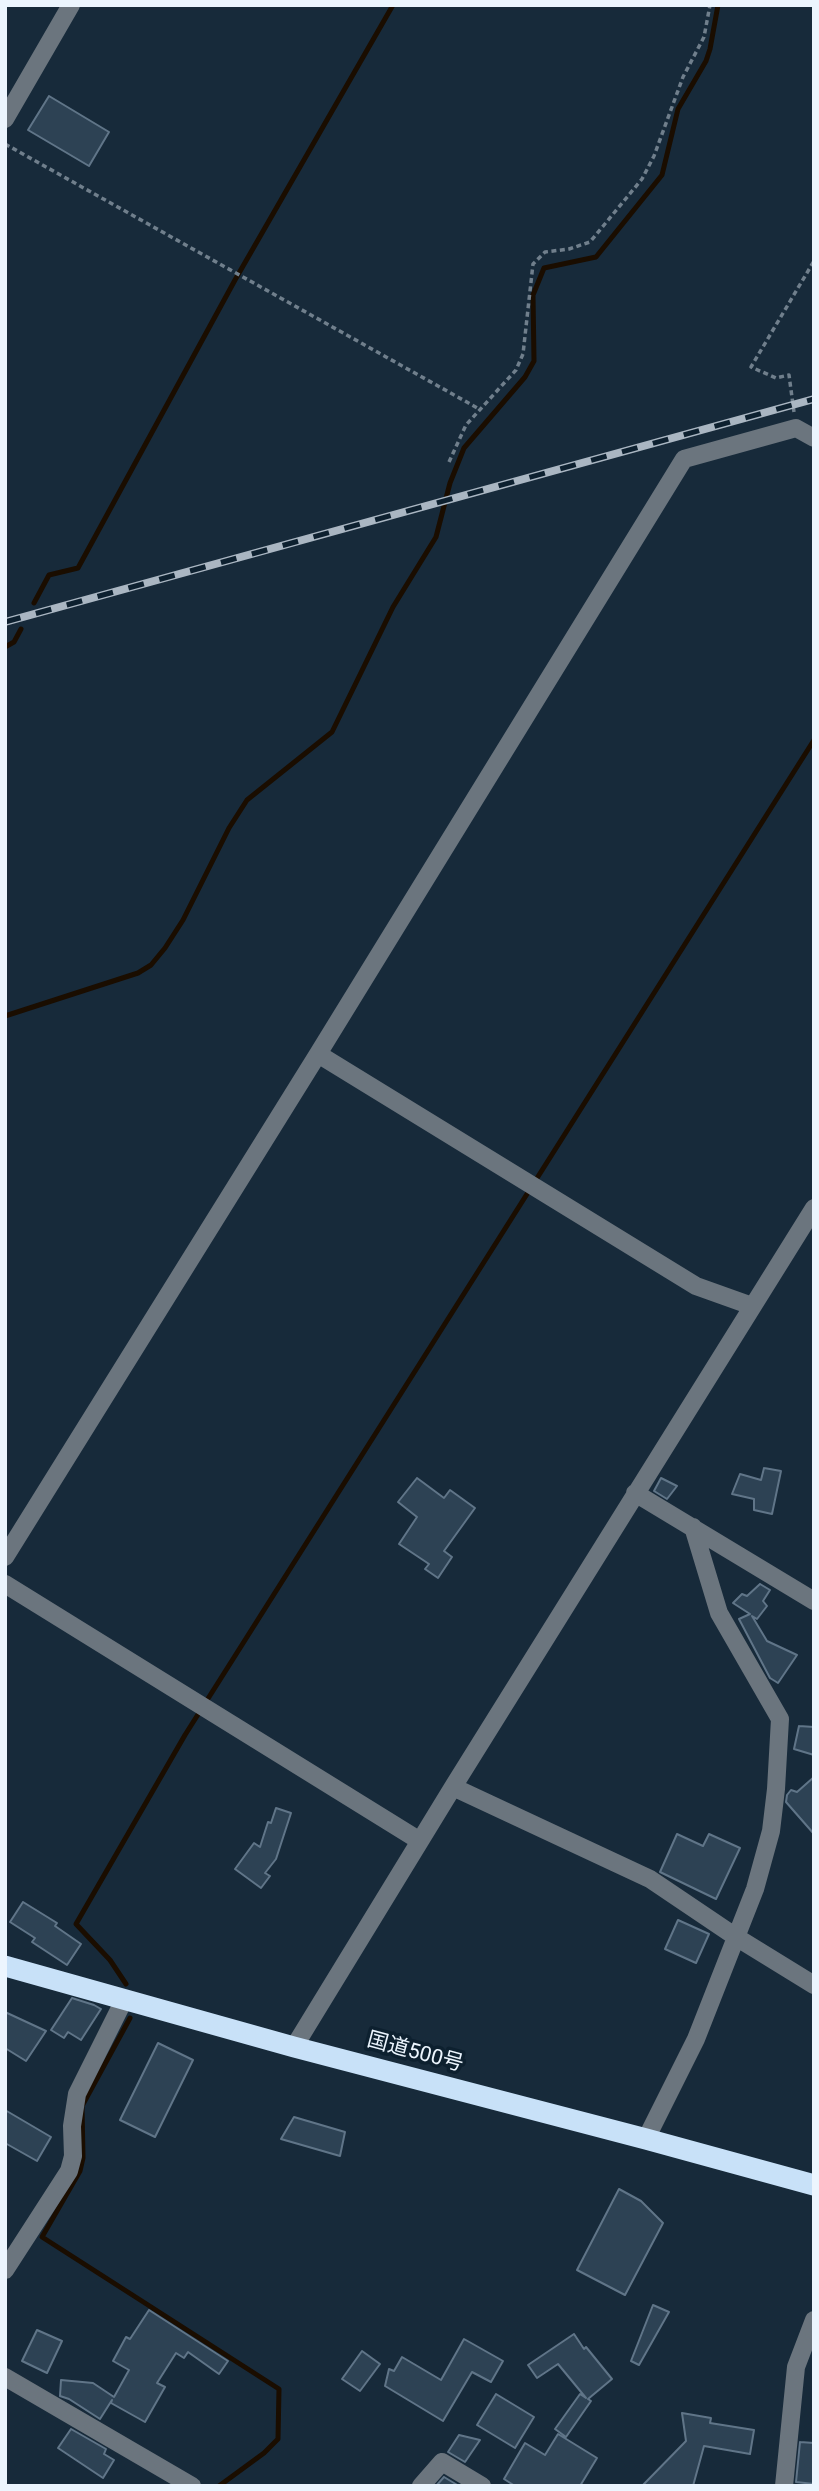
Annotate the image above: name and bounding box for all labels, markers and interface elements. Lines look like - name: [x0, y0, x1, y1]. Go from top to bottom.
- street label: 国道500号: [364, 2028, 466, 2078]

